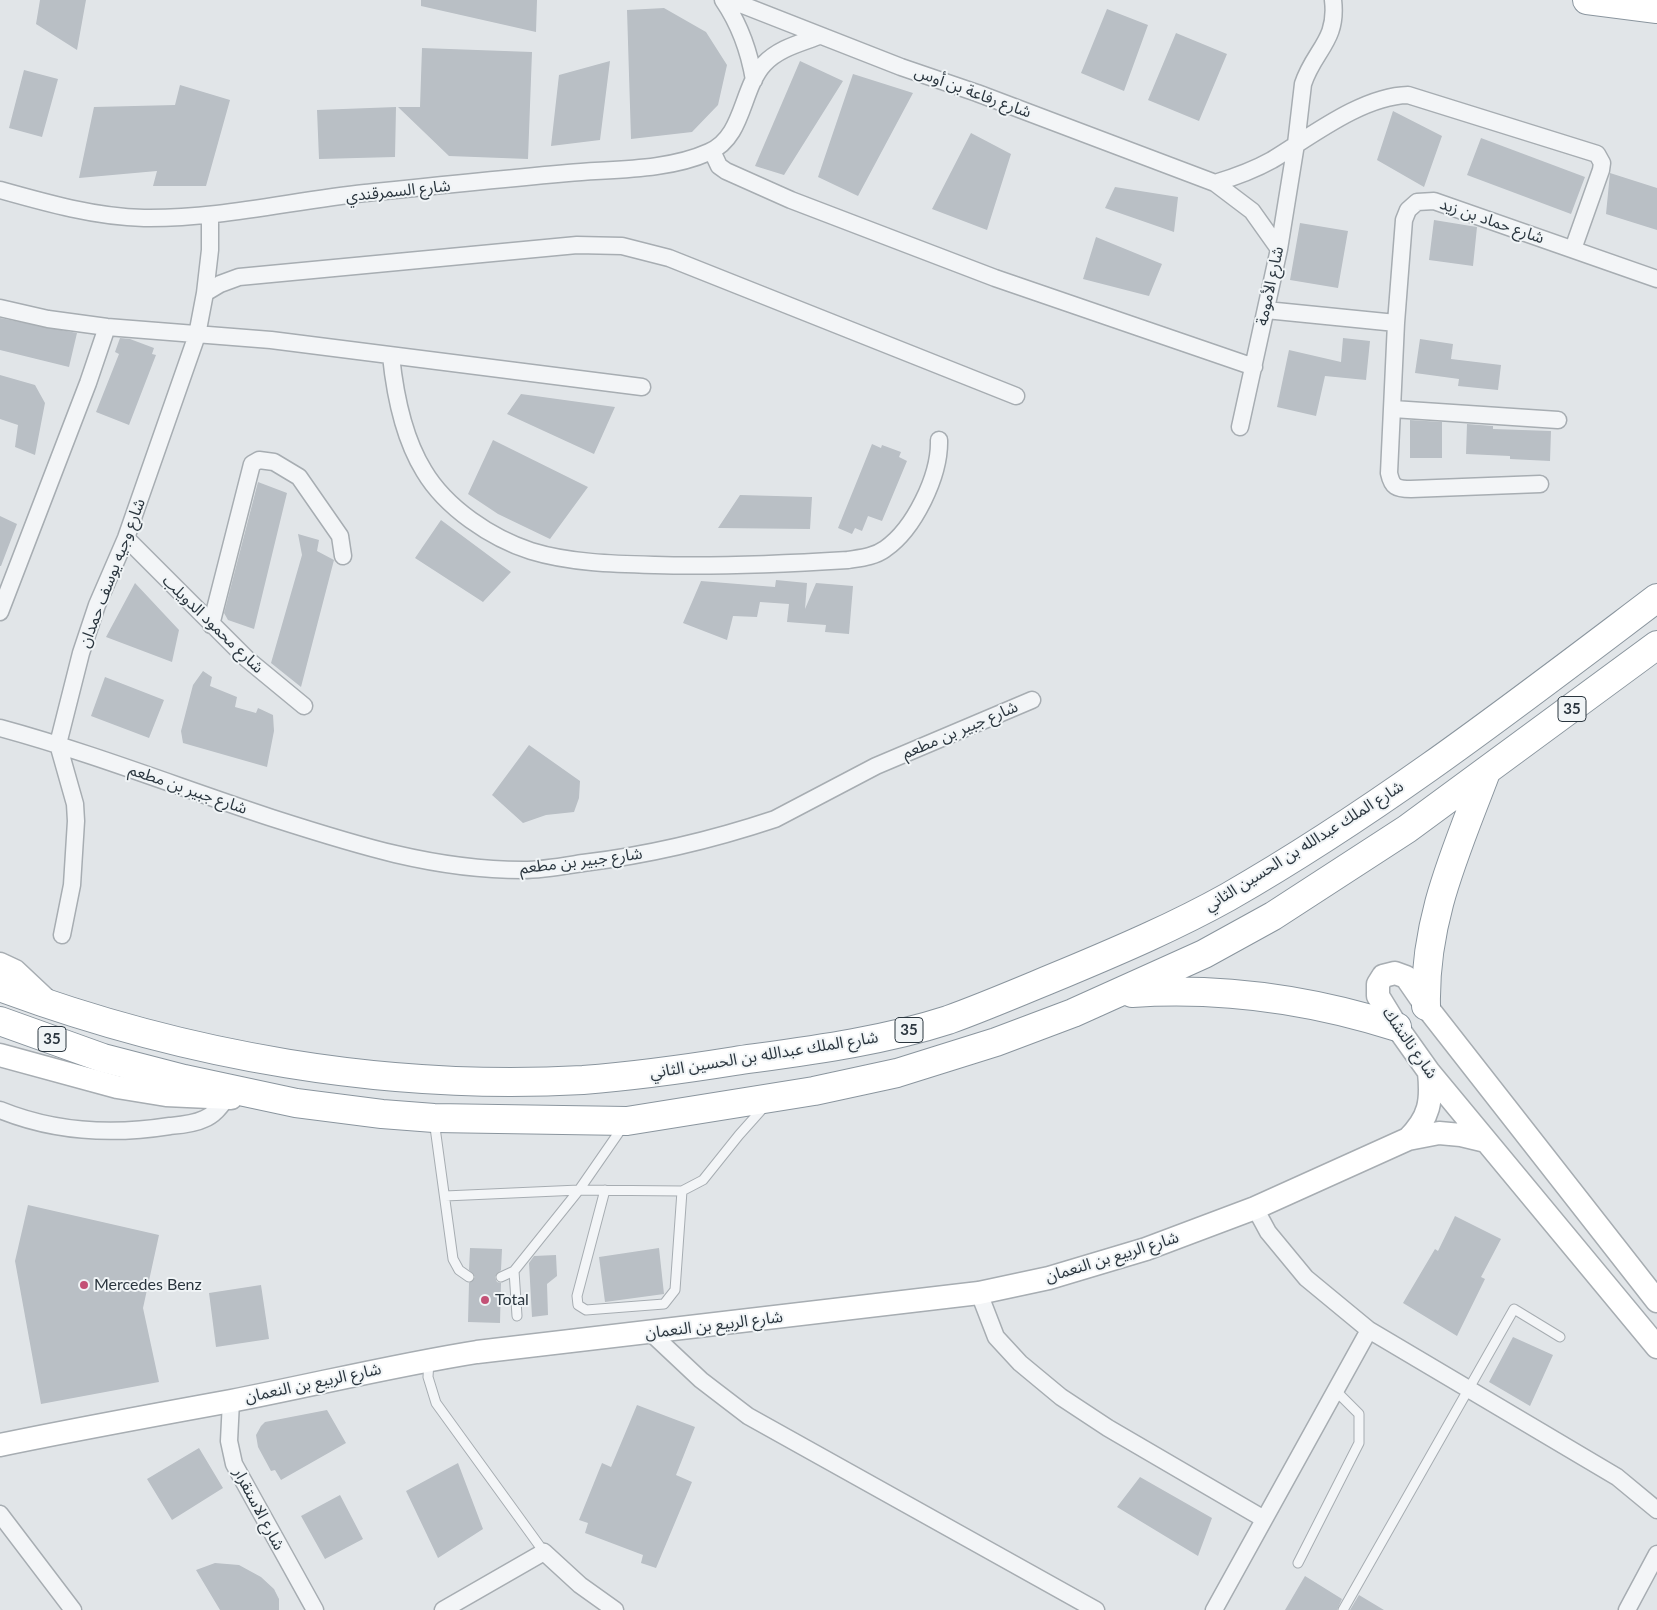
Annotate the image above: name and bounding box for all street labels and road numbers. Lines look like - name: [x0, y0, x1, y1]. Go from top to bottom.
- street label: شارع رفاعة بن أوس: [912, 62, 1034, 122]
- street label: شارع السمرقندي: [345, 176, 451, 206]
- street label: شارع حماد بن زيد: [1437, 194, 1547, 248]
- street label: شارع الأمومة: [1252, 245, 1288, 327]
- street label: شارع وجيه يوسف حمدان: [75, 496, 149, 650]
- street label: شارع محمود الدويلب: [158, 571, 268, 677]
- road number: 35: [1558, 696, 1586, 722]
- street label: شارع جبير بن مطعم: [899, 697, 1021, 763]
- street label: شارع جبير بن مطعم: [126, 760, 250, 818]
- street label: شارع الملك عبدالله بن الحسين الثاني: [1201, 777, 1407, 915]
- street label: شارع جبير بن مطعم: [518, 844, 644, 878]
- street label: شارع نالتشك: [1378, 1004, 1442, 1082]
- road number: 35: [895, 1018, 923, 1042]
- road number: 35: [38, 1026, 66, 1052]
- street label: شارع الملك عبدالله بن الحسين الثاني: [648, 1027, 880, 1083]
- street label: شارع الربيع بن النعمان: [1043, 1228, 1181, 1286]
- street label: شارع الربيع بن النعمان: [644, 1307, 784, 1343]
- street label: شارع الربيع بن النعمان: [243, 1359, 383, 1407]
- street label: شارع الاستقرار: [229, 1465, 289, 1553]

